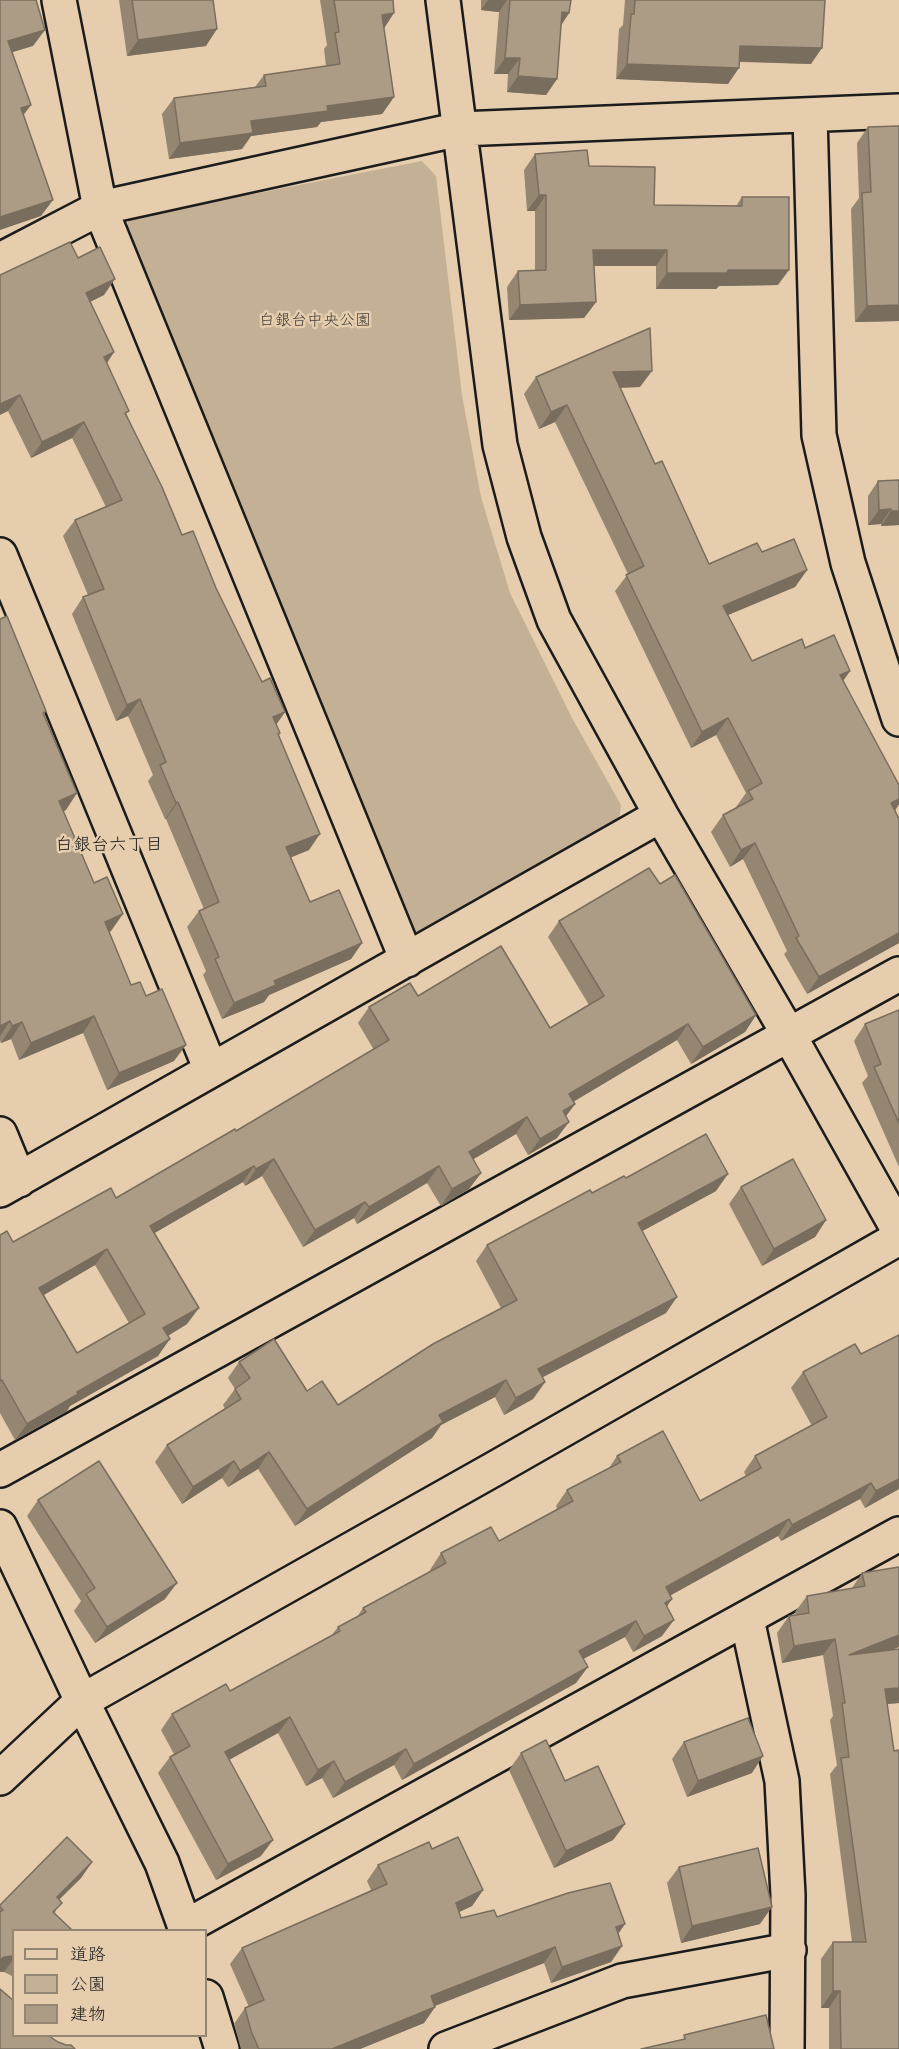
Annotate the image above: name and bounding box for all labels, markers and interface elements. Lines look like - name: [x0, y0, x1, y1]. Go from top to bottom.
- park label: 白銀台中央公園: [259, 312, 371, 332]
- district label: 白銀台六丁目: [55, 836, 163, 858]
- legend: [12, 1929, 207, 2037]
- text: 道路: [70, 1941, 106, 1970]
- text: 公園: [70, 1971, 106, 2000]
- text: 建物: [70, 2001, 106, 2030]

